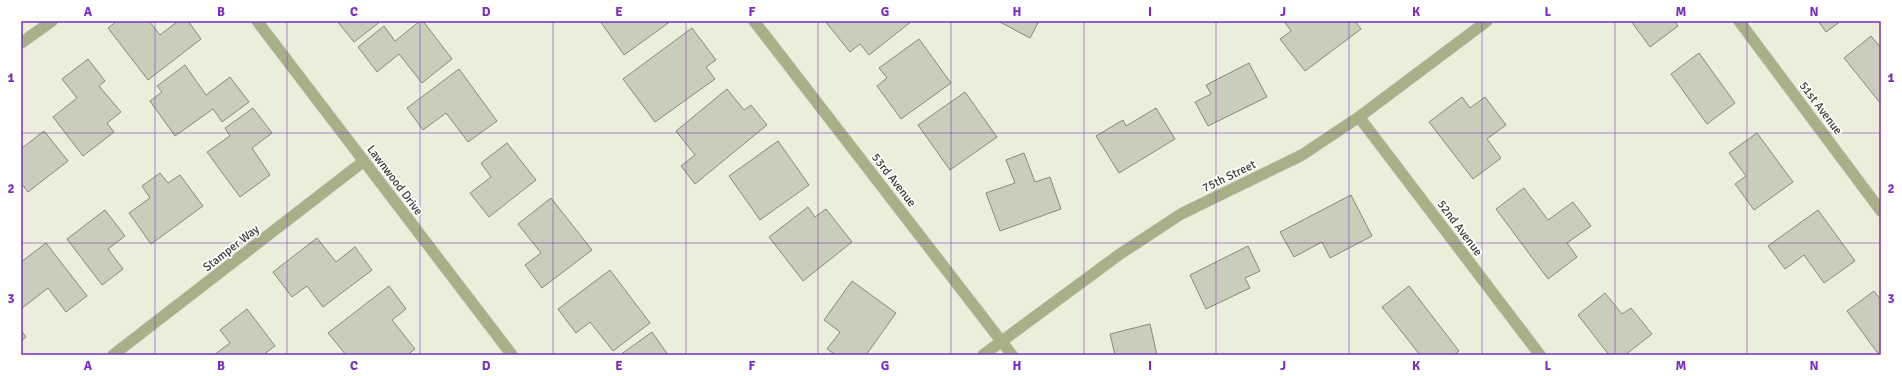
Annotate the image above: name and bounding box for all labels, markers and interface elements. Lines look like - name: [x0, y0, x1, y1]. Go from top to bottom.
- text: A: [84, 4, 93, 20]
- text: B: [217, 4, 225, 20]
- text: C: [350, 4, 358, 20]
- text: D: [482, 4, 491, 20]
- text: E: [615, 4, 623, 20]
- text: F: [749, 4, 756, 20]
- text: G: [881, 4, 889, 20]
- text: H: [1013, 4, 1021, 20]
- text: I: [1148, 4, 1152, 20]
- text: J: [1280, 4, 1286, 20]
- text: K: [1412, 4, 1420, 20]
- text: L: [1545, 4, 1552, 20]
- text: M: [1676, 4, 1687, 20]
- text: N: [1809, 4, 1819, 20]
- text: 1: [7, 70, 15, 86]
- text: 1: [1887, 70, 1895, 86]
- street label: 51st Avenue: [1796, 79, 1845, 138]
- street label: Lawnwood Drive: [363, 142, 426, 218]
- street label: 53rd Avenue: [868, 151, 919, 210]
- street label: 75th Street: [1200, 157, 1258, 196]
- text: 2: [7, 181, 15, 197]
- text: 2: [1887, 181, 1895, 197]
- street label: 52nd Avenue: [1434, 197, 1485, 259]
- street label: Stamper Way: [200, 222, 263, 275]
- text: 3: [7, 291, 15, 307]
- text: 3: [1887, 291, 1895, 307]
- text: A: [84, 358, 93, 374]
- text: B: [217, 358, 225, 374]
- text: C: [350, 358, 358, 374]
- text: D: [482, 358, 491, 374]
- text: E: [615, 358, 623, 374]
- text: F: [749, 358, 756, 374]
- text: G: [881, 358, 889, 374]
- text: H: [1013, 358, 1021, 374]
- text: I: [1148, 358, 1152, 374]
- text: J: [1280, 358, 1286, 374]
- text: K: [1412, 358, 1420, 374]
- text: L: [1545, 358, 1552, 374]
- text: M: [1676, 358, 1687, 374]
- text: N: [1809, 358, 1819, 374]

